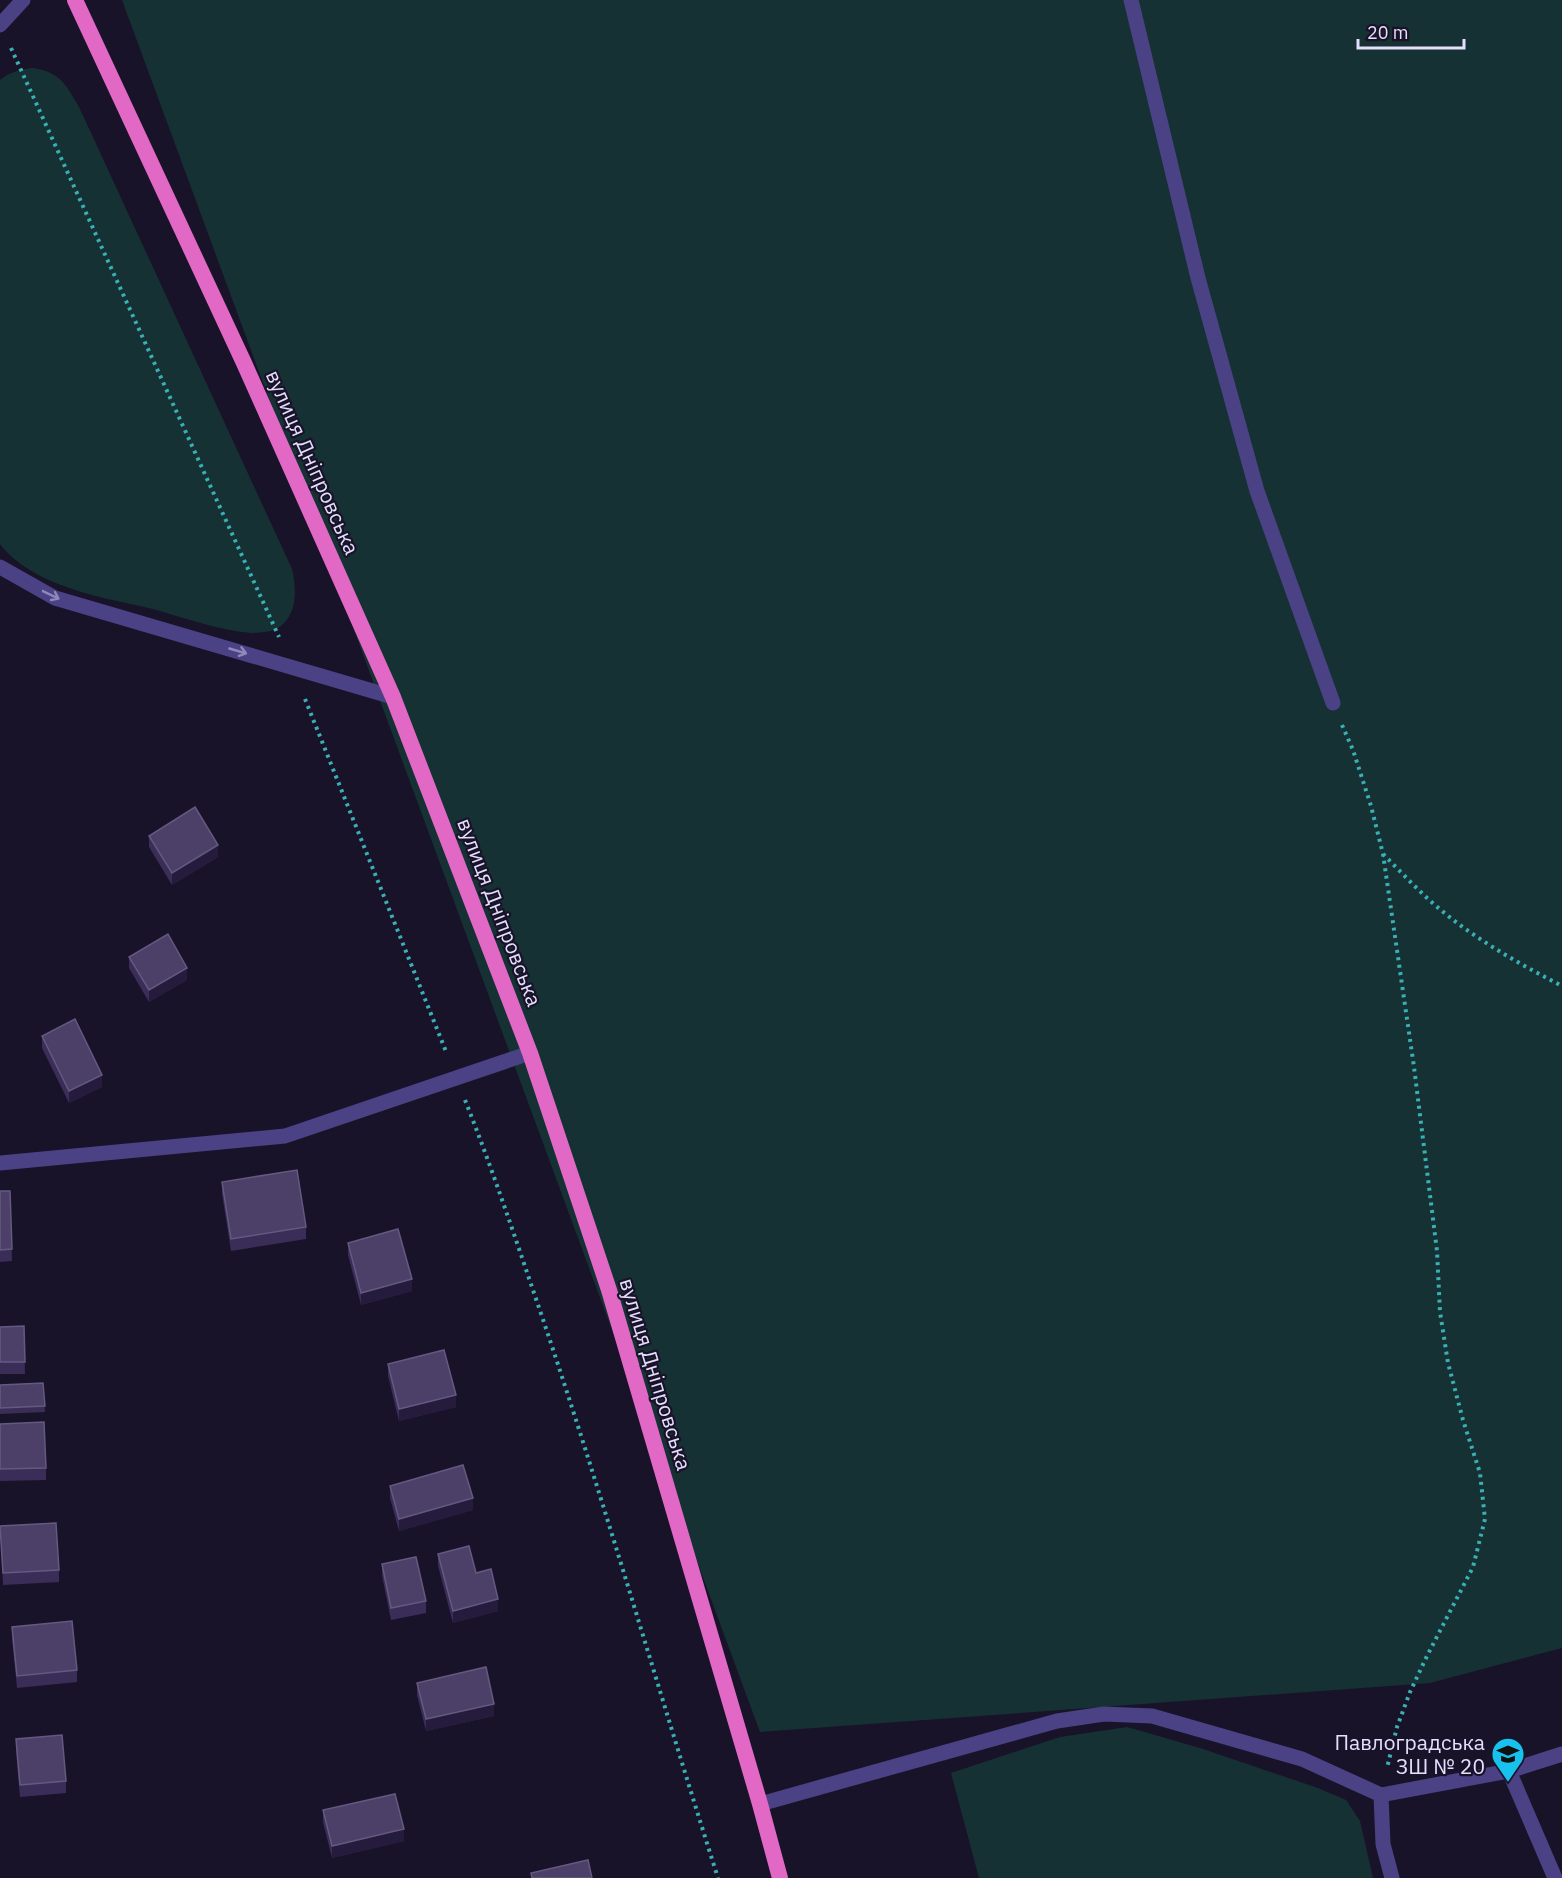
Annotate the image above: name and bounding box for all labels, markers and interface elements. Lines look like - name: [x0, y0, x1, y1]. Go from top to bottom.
- scale bar: [1358, 12, 1464, 50]
- text: 20 m: [1367, 21, 1409, 44]
- street label: вулиця Дніпровська: [260, 365, 366, 559]
- one-way arrow: [42, 589, 60, 601]
- one-way arrow: [228, 646, 247, 657]
- street label: вулиця Дніпровська: [451, 814, 549, 1010]
- street label: вулиця Дніпровська: [613, 1275, 699, 1473]
- place label: Павлоградська ЗШ № 20: [1334, 1728, 1485, 1780]
- school or university icon: Павлоградська ЗШ № 20: [1490, 1736, 1526, 1783]

